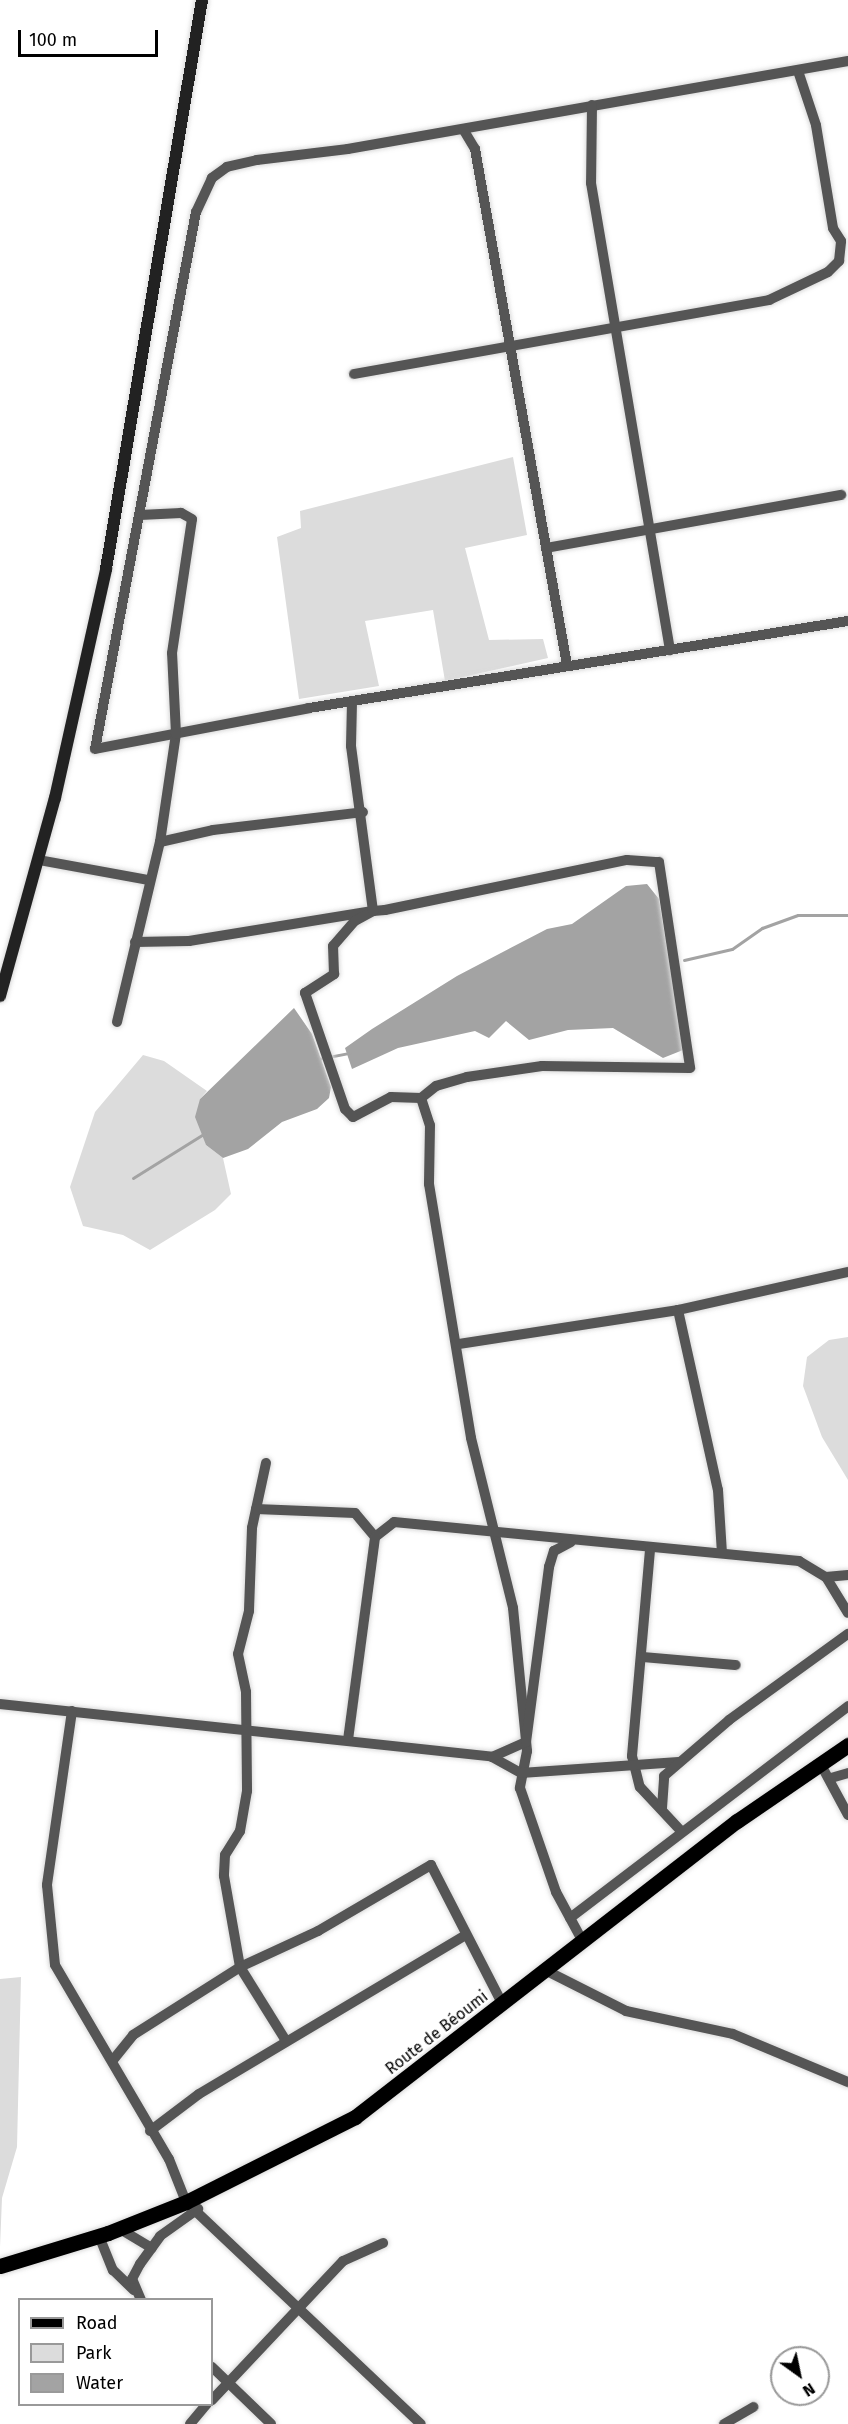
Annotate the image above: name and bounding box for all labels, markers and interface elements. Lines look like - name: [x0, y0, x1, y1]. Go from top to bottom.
- scale bar: [21, 18, 160, 56]
- text: 100 m: [29, 29, 77, 51]
- street label: Route de Béoumi: [382, 1987, 492, 2079]
- legend: [18, 2298, 213, 2406]
- text: Road: [76, 2312, 118, 2334]
- text: Park: [76, 2342, 111, 2364]
- north arrow: [770, 2346, 830, 2406]
- text: Water: [76, 2372, 123, 2394]
- text: N: [799, 2379, 819, 2401]

